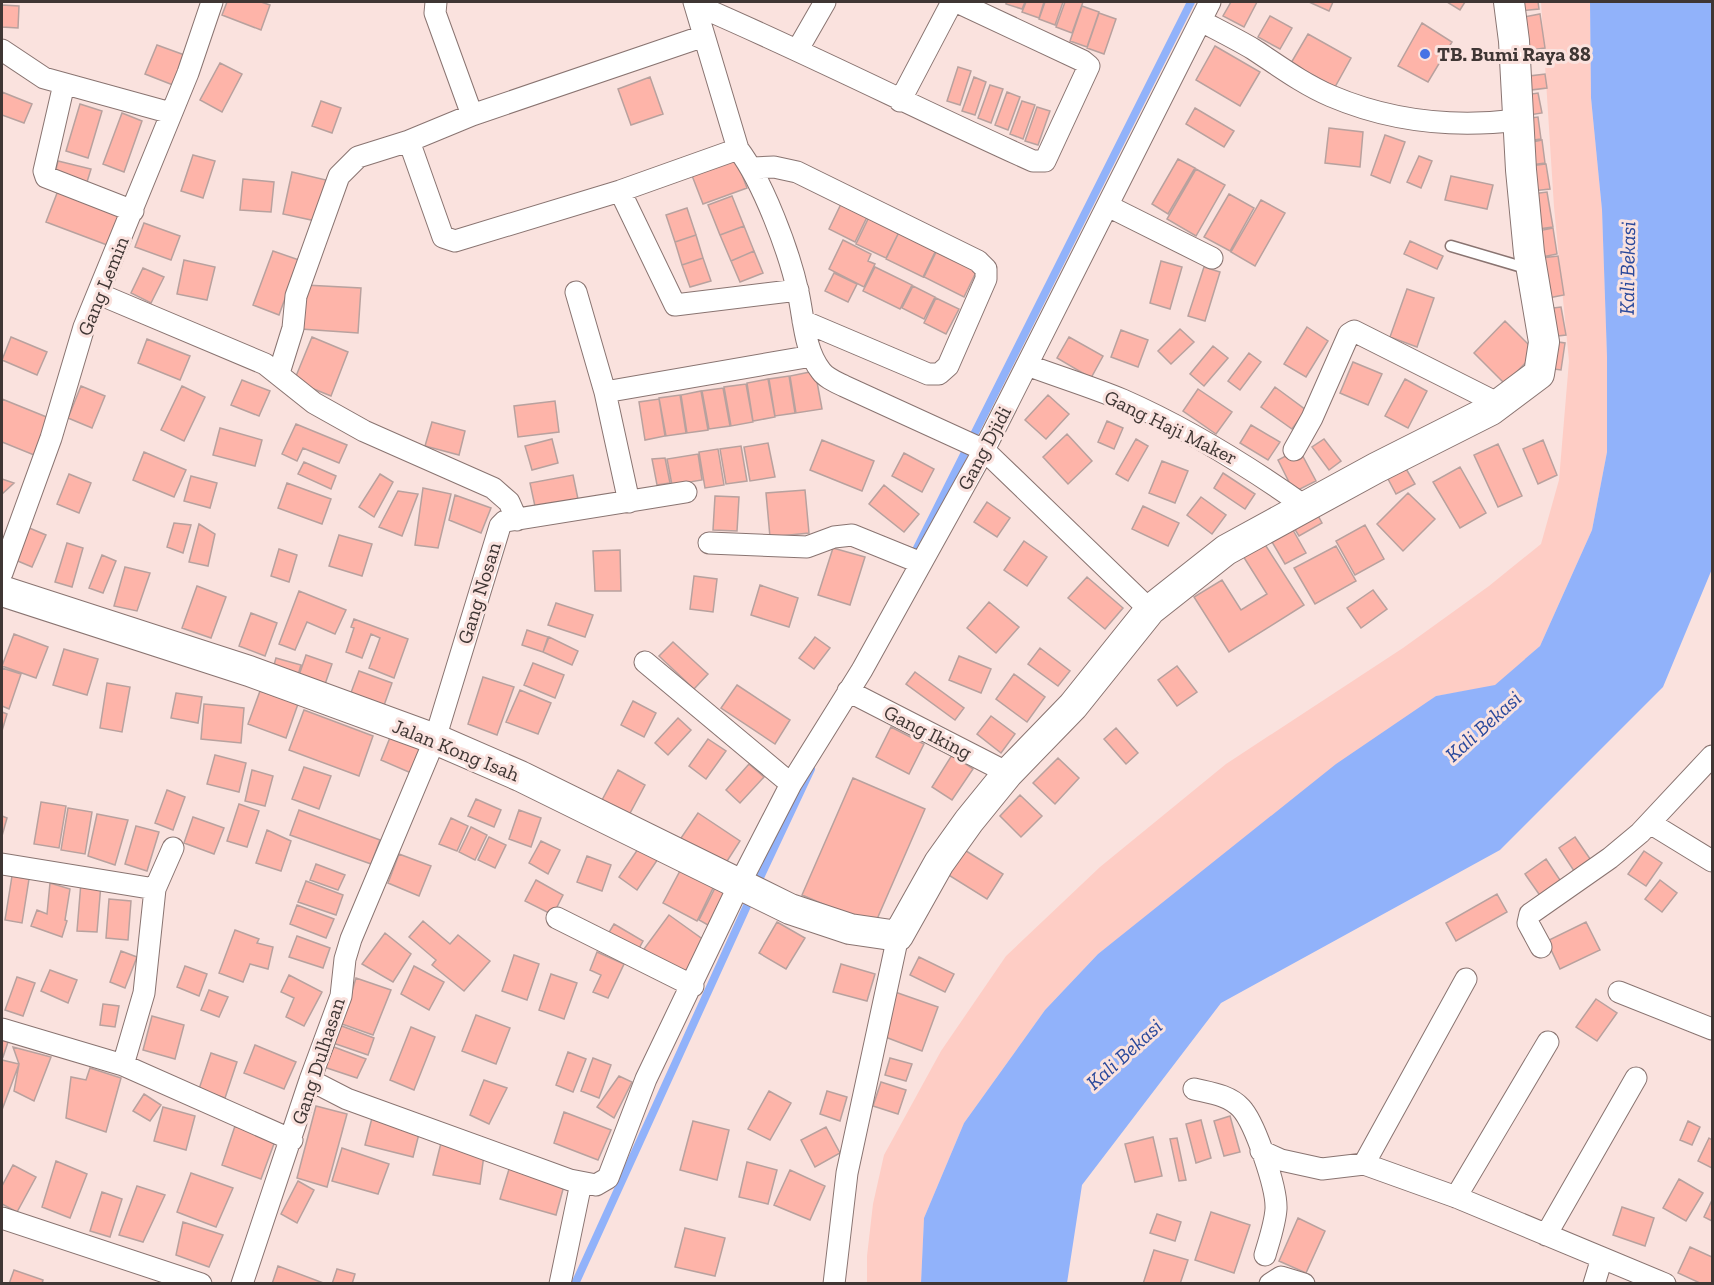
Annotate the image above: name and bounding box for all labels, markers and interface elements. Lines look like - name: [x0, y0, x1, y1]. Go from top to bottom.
- place label: TB. Bumi Raya 88: [1437, 42, 1591, 66]
- marker: TB. Bumi Raya 88: [1418, 47, 1432, 61]
- water label: Kali Bekasi: [1614, 221, 1640, 315]
- street label: Gang Lemin: [72, 232, 134, 339]
- street label: Gang Haji Maker: [1101, 384, 1241, 470]
- street label: Gang Djidi: [952, 402, 1016, 494]
- street label: Gang Nosan: [452, 539, 506, 647]
- water label: Kali Bekasi: [1440, 685, 1526, 767]
- street label: Gang Iking: [880, 700, 976, 764]
- street label: Jalan Kong Isah: [389, 714, 524, 787]
- street label: Gang Dulhasan: [286, 994, 350, 1127]
- water label: Kali Bekasi: [1081, 1013, 1167, 1095]

